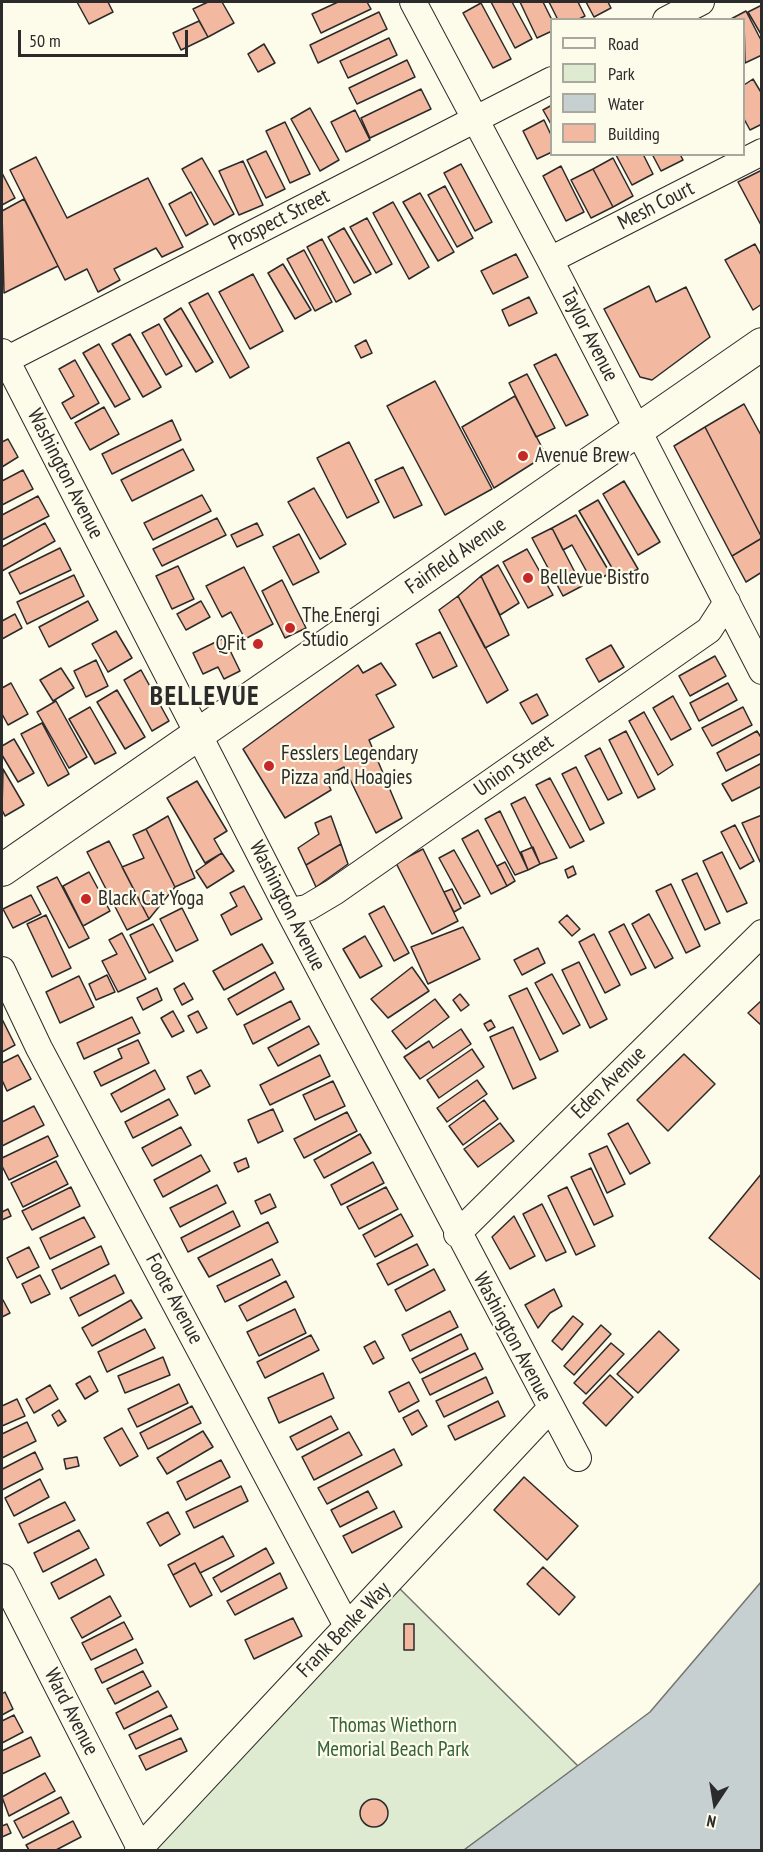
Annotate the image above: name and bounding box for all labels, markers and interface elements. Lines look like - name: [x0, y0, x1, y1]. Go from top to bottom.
- scale bar: [21, 18, 190, 56]
- legend: [550, 18, 745, 156]
- text: 50 m: [29, 29, 61, 52]
- text: Road: [608, 32, 639, 55]
- text: Park: [608, 62, 635, 85]
- text: Water: [608, 92, 644, 115]
- text: Building: [608, 122, 660, 145]
- street label: Mesh Court: [614, 176, 698, 236]
- street label: Prospect Street: [224, 184, 334, 256]
- street label: Taylor Avenue: [555, 284, 623, 386]
- street label: Washington Avenue: [21, 405, 109, 543]
- place label: Avenue Brew: [535, 443, 629, 469]
- marker: Avenue Brew: [516, 449, 530, 463]
- street label: Fairfield Avenue: [401, 512, 511, 600]
- place label: Bellevue Bistro: [540, 565, 649, 591]
- marker: Bellevue Bistro: [521, 571, 535, 585]
- place label: The Energi Studio: [302, 603, 380, 653]
- marker: The Energi Studio: [283, 621, 297, 635]
- place label: QFit: [215, 631, 246, 657]
- marker: QFit: [251, 637, 265, 651]
- district label: BELLEVUE: [150, 681, 260, 713]
- street label: Union Street: [470, 730, 558, 802]
- place label: Fesslers Legendary Pizza and Hoagies: [281, 741, 418, 791]
- marker: Fesslers Legendary Pizza and Hoagies: [262, 759, 276, 773]
- street label: Washington Avenue: [243, 837, 331, 975]
- place label: Black Cat Yoga: [98, 886, 204, 912]
- marker: Black Cat Yoga: [79, 892, 93, 906]
- street label: Eden Avenue: [567, 1041, 651, 1125]
- street label: Foote Avenue: [140, 1250, 208, 1348]
- street label: Washington Avenue: [467, 1268, 557, 1406]
- street label: Frank Benke Way: [292, 1577, 396, 1683]
- street label: Ward Avenue: [38, 1664, 104, 1760]
- park label: Thomas Wiethorn Memorial Beach Park: [317, 1713, 469, 1763]
- north arrow: [685, 1774, 745, 1834]
- text: N: [705, 1811, 718, 1832]

